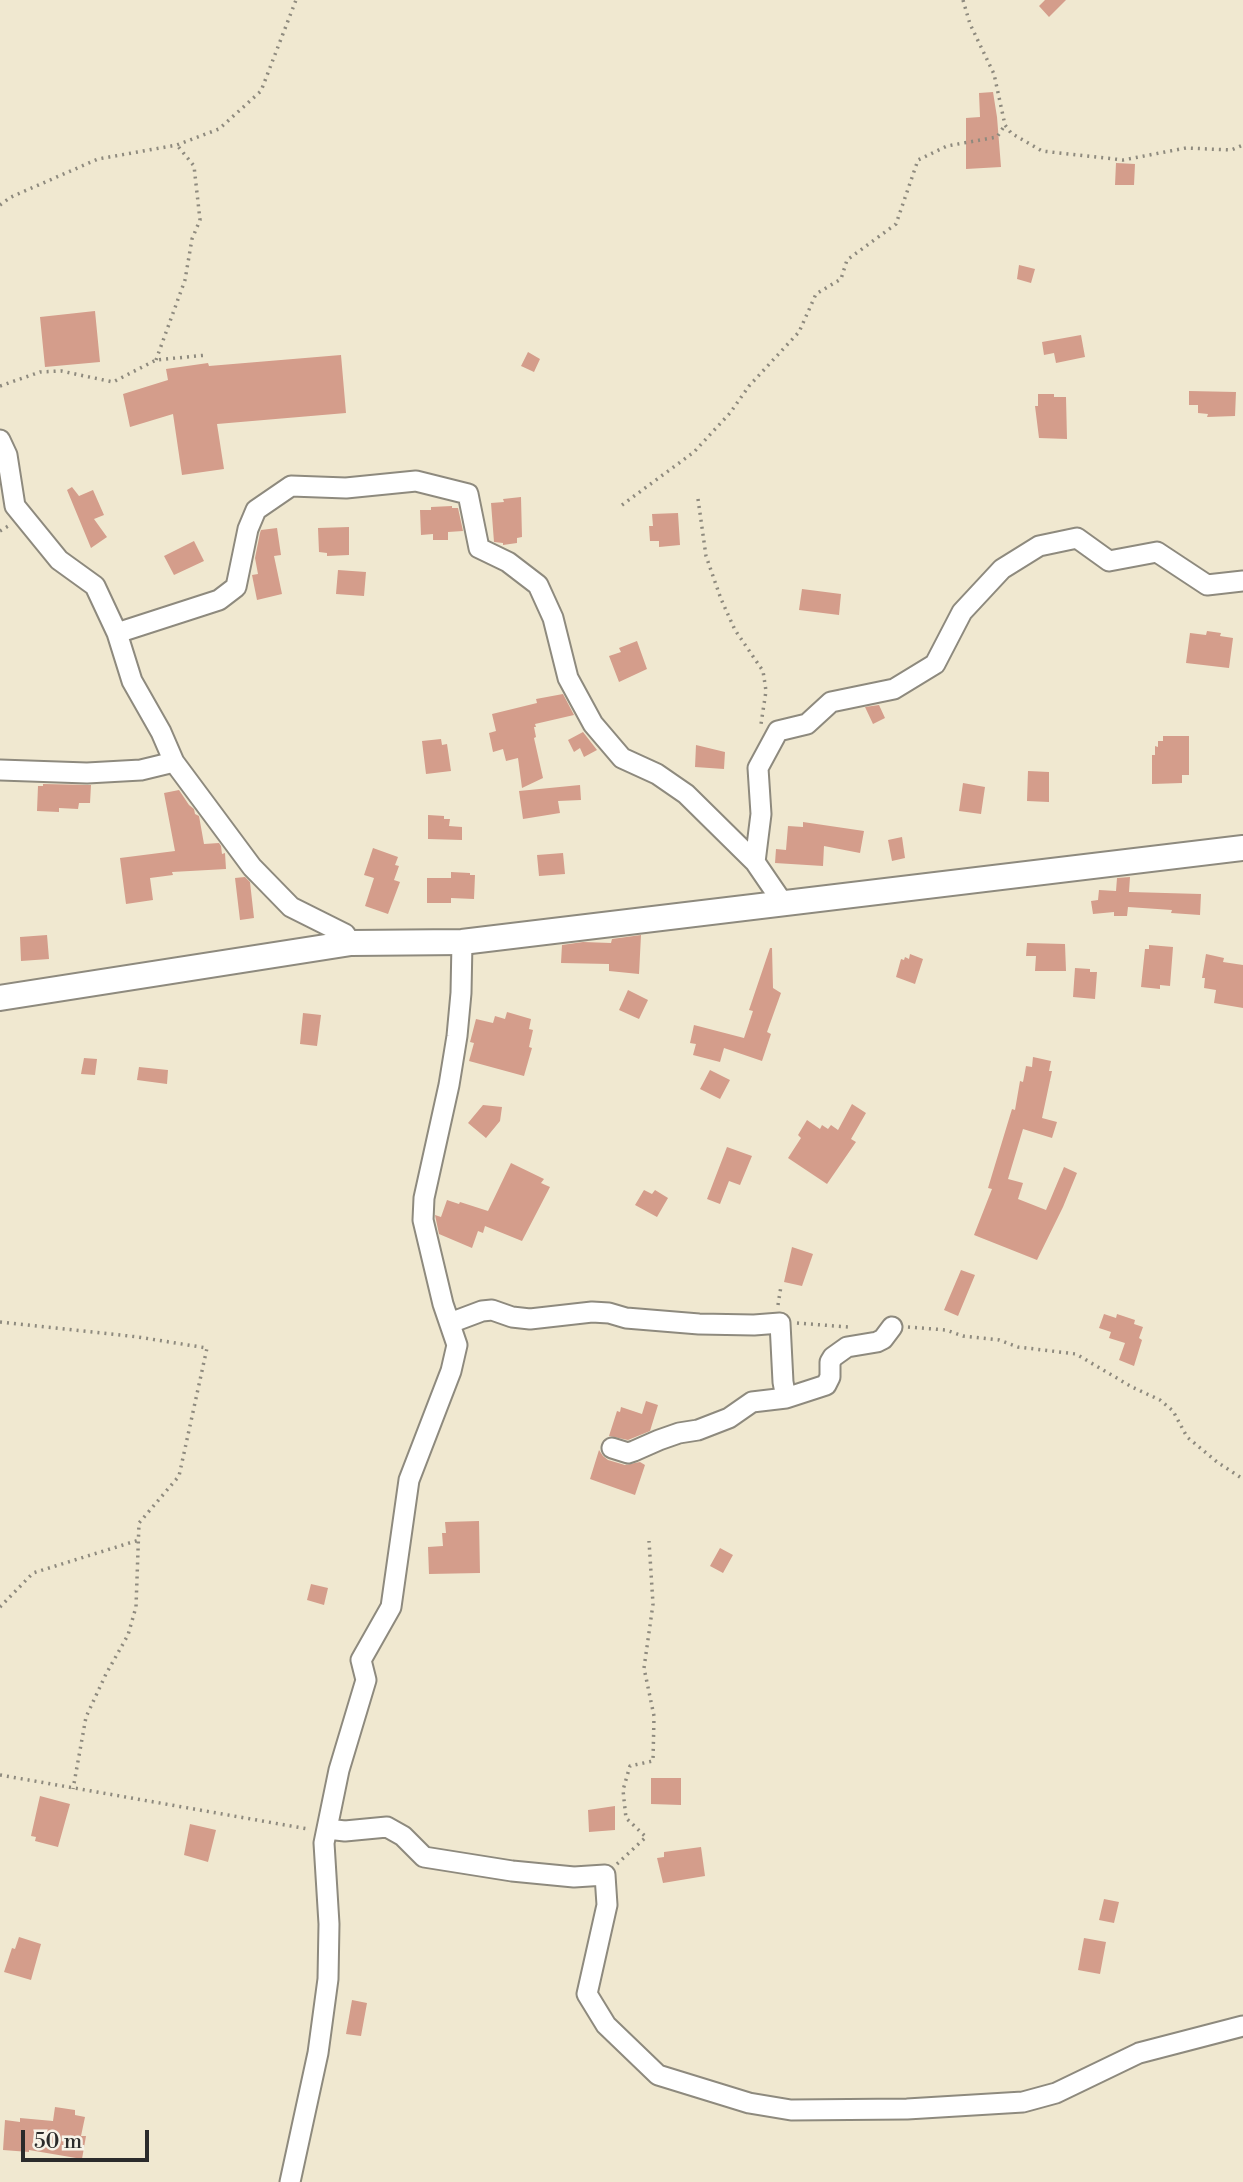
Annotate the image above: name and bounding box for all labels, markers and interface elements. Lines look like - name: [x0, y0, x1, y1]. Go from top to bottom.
- scale bar: [24, 2116, 152, 2160]
- text: 50 m: [34, 2129, 82, 2155]

